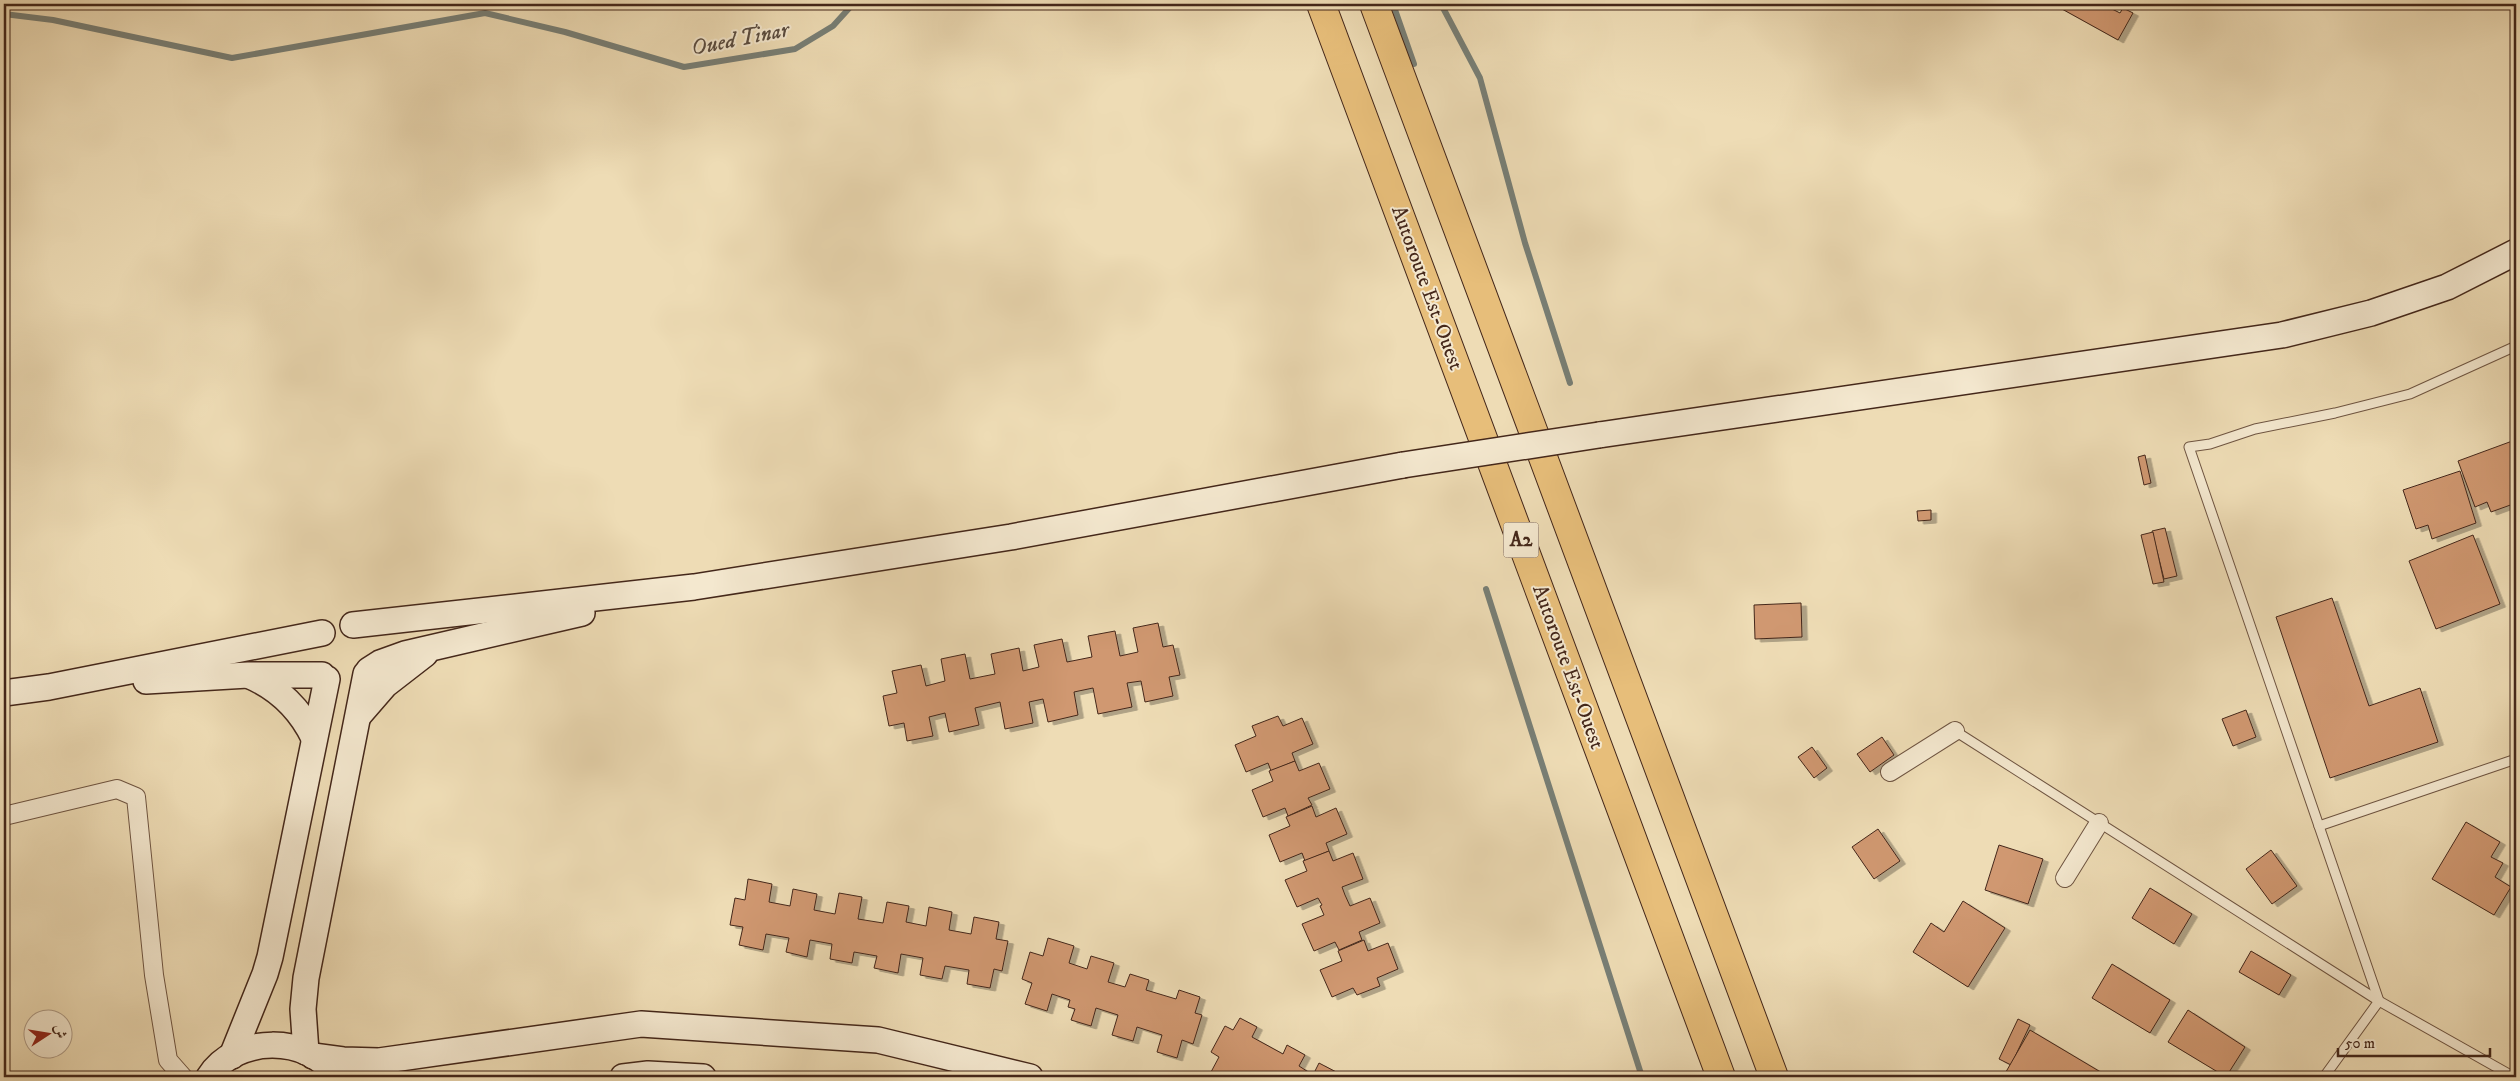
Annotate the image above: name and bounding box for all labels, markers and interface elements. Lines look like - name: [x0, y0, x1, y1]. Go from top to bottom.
- water label: Oued Tinar: [689, 16, 793, 62]
- street label: Autoroute Est-Ouest: [1385, 202, 1469, 374]
- road number: A2: [1504, 522, 1538, 558]
- street label: Autoroute Est-Ouest: [1526, 581, 1610, 753]
- north arrow: [22, 1008, 72, 1058]
- text: ش: [49, 1023, 70, 1040]
- scale bar: [2338, 1026, 2490, 1058]
- text: 50 m: [2345, 1034, 2375, 1053]

